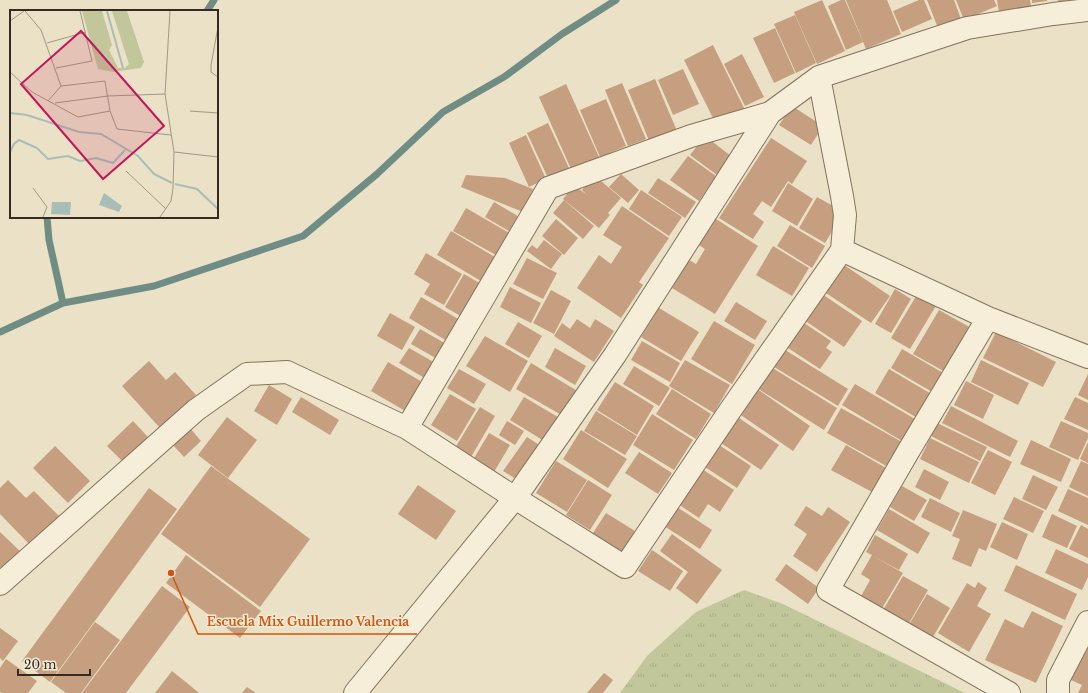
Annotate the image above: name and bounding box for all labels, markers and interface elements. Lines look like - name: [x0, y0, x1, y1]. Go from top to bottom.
- inset map: [10, 10, 218, 218]
- callout: Escuela Mix Guillermo Valencia: [198, 610, 417, 634]
- text: Escuela Mix Guillermo Valencia: [207, 614, 409, 629]
- scale bar: [18, 651, 90, 677]
- text: 20 m: [24, 657, 56, 672]

